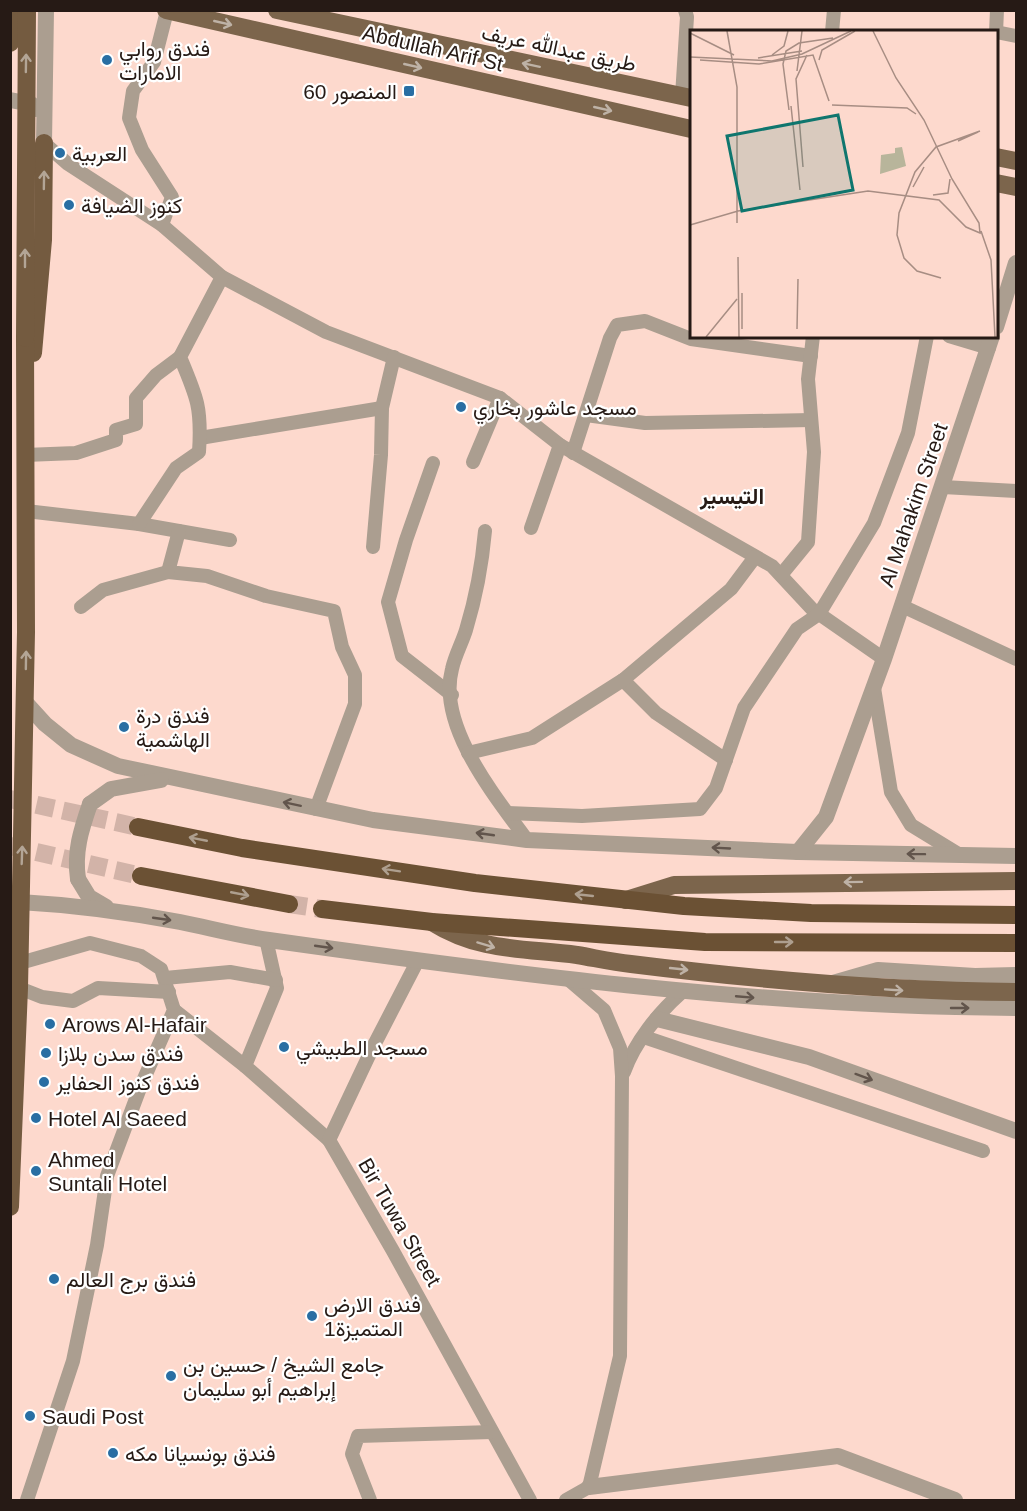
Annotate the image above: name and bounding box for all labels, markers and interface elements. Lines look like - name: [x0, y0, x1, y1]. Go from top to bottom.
- one-way arrow: [213, 18, 232, 30]
- street label: طريق عبدالله عريف: [479, 19, 638, 78]
- street label: Abdullah Arif St: [360, 21, 506, 75]
- inset map: [690, 30, 997, 338]
- place label: فندق روابي الامارات: [119, 37, 210, 86]
- marker: فندق روابي الامارات: [100, 53, 114, 67]
- one-way arrow: [21, 54, 32, 74]
- one-way arrow: [522, 59, 541, 70]
- one-way arrow: [403, 61, 422, 72]
- place label: المنصور 60: [303, 80, 397, 105]
- marker: المنصور 60: [402, 84, 416, 98]
- one-way arrow: [593, 104, 613, 115]
- place label: العربية: [72, 142, 127, 167]
- marker: العربية: [53, 146, 67, 160]
- one-way arrow: [38, 171, 49, 191]
- place label: كنوز الضيافة: [81, 194, 182, 219]
- marker: كنوز الضيافة: [62, 198, 76, 212]
- one-way arrow: [19, 249, 31, 269]
- place label: مسجد عاشور بخاري: [473, 396, 637, 425]
- marker: مسجد عاشور بخاري: [454, 400, 468, 414]
- street label: Al Mahakim Street: [874, 420, 952, 590]
- district label: التيسير: [699, 484, 764, 510]
- one-way arrow: [20, 651, 32, 671]
- place label: فندق درة الهاشمية: [136, 704, 210, 753]
- marker: فندق درة الهاشمية: [117, 720, 131, 734]
- one-way arrow: [283, 798, 302, 810]
- one-way arrow: [475, 828, 495, 839]
- one-way arrow: [189, 833, 209, 844]
- one-way arrow: [712, 843, 732, 854]
- one-way arrow: [16, 846, 27, 866]
- one-way arrow: [907, 848, 927, 860]
- one-way arrow: [381, 865, 401, 876]
- one-way arrow: [844, 876, 864, 888]
- one-way arrow: [229, 889, 249, 900]
- one-way arrow: [575, 889, 595, 900]
- one-way arrow: [151, 914, 171, 925]
- one-way arrow: [774, 936, 794, 948]
- one-way arrow: [476, 940, 495, 951]
- one-way arrow: [314, 942, 333, 953]
- one-way arrow: [668, 964, 688, 975]
- one-way arrow: [883, 984, 903, 995]
- one-way arrow: [734, 992, 754, 1003]
- one-way arrow: [950, 1002, 970, 1014]
- place label: Arows Al-Hafair: [62, 1013, 207, 1036]
- marker: Arows Al-Hafair: [43, 1017, 57, 1031]
- place label: مسجد الطبيشي: [296, 1036, 428, 1065]
- marker: مسجد الطبيشي: [277, 1040, 291, 1054]
- place label: فندق سدن بلازا: [58, 1042, 183, 1067]
- marker: فندق سدن بلازا: [39, 1046, 53, 1060]
- place label: فندق كنوز الحفاير: [55, 1071, 200, 1096]
- one-way arrow: [854, 1072, 873, 1083]
- marker: فندق كنوز الحفاير: [37, 1075, 51, 1089]
- place label: Hotel Al Saeed: [48, 1107, 187, 1130]
- marker: Hotel Al Saeed: [29, 1111, 43, 1125]
- place label: Ahmed Suntali Hotel: [48, 1148, 167, 1195]
- street label: Bir Tuwa Street: [354, 1154, 446, 1290]
- marker: Ahmed Suntali Hotel: [29, 1164, 43, 1178]
- place label: فندق برج العالم: [66, 1268, 196, 1294]
- marker: فندق برج العالم: [47, 1272, 61, 1286]
- place label: فندق الارض المتميزة1: [324, 1293, 421, 1342]
- marker: فندق الارض المتميزة1: [305, 1309, 319, 1323]
- place label: جامع الشيخ / حسين بن إبراهيم أبو سليمان: [183, 1353, 384, 1403]
- marker: جامع الشيخ / حسين بن إبراهيم أبو سليمان: [164, 1369, 178, 1383]
- place label: Saudi Post: [42, 1405, 144, 1428]
- marker: Saudi Post: [23, 1409, 37, 1423]
- place label: فندق بونسيانا مكه: [125, 1442, 276, 1467]
- marker: فندق بونسيانا مكه: [106, 1446, 120, 1460]

